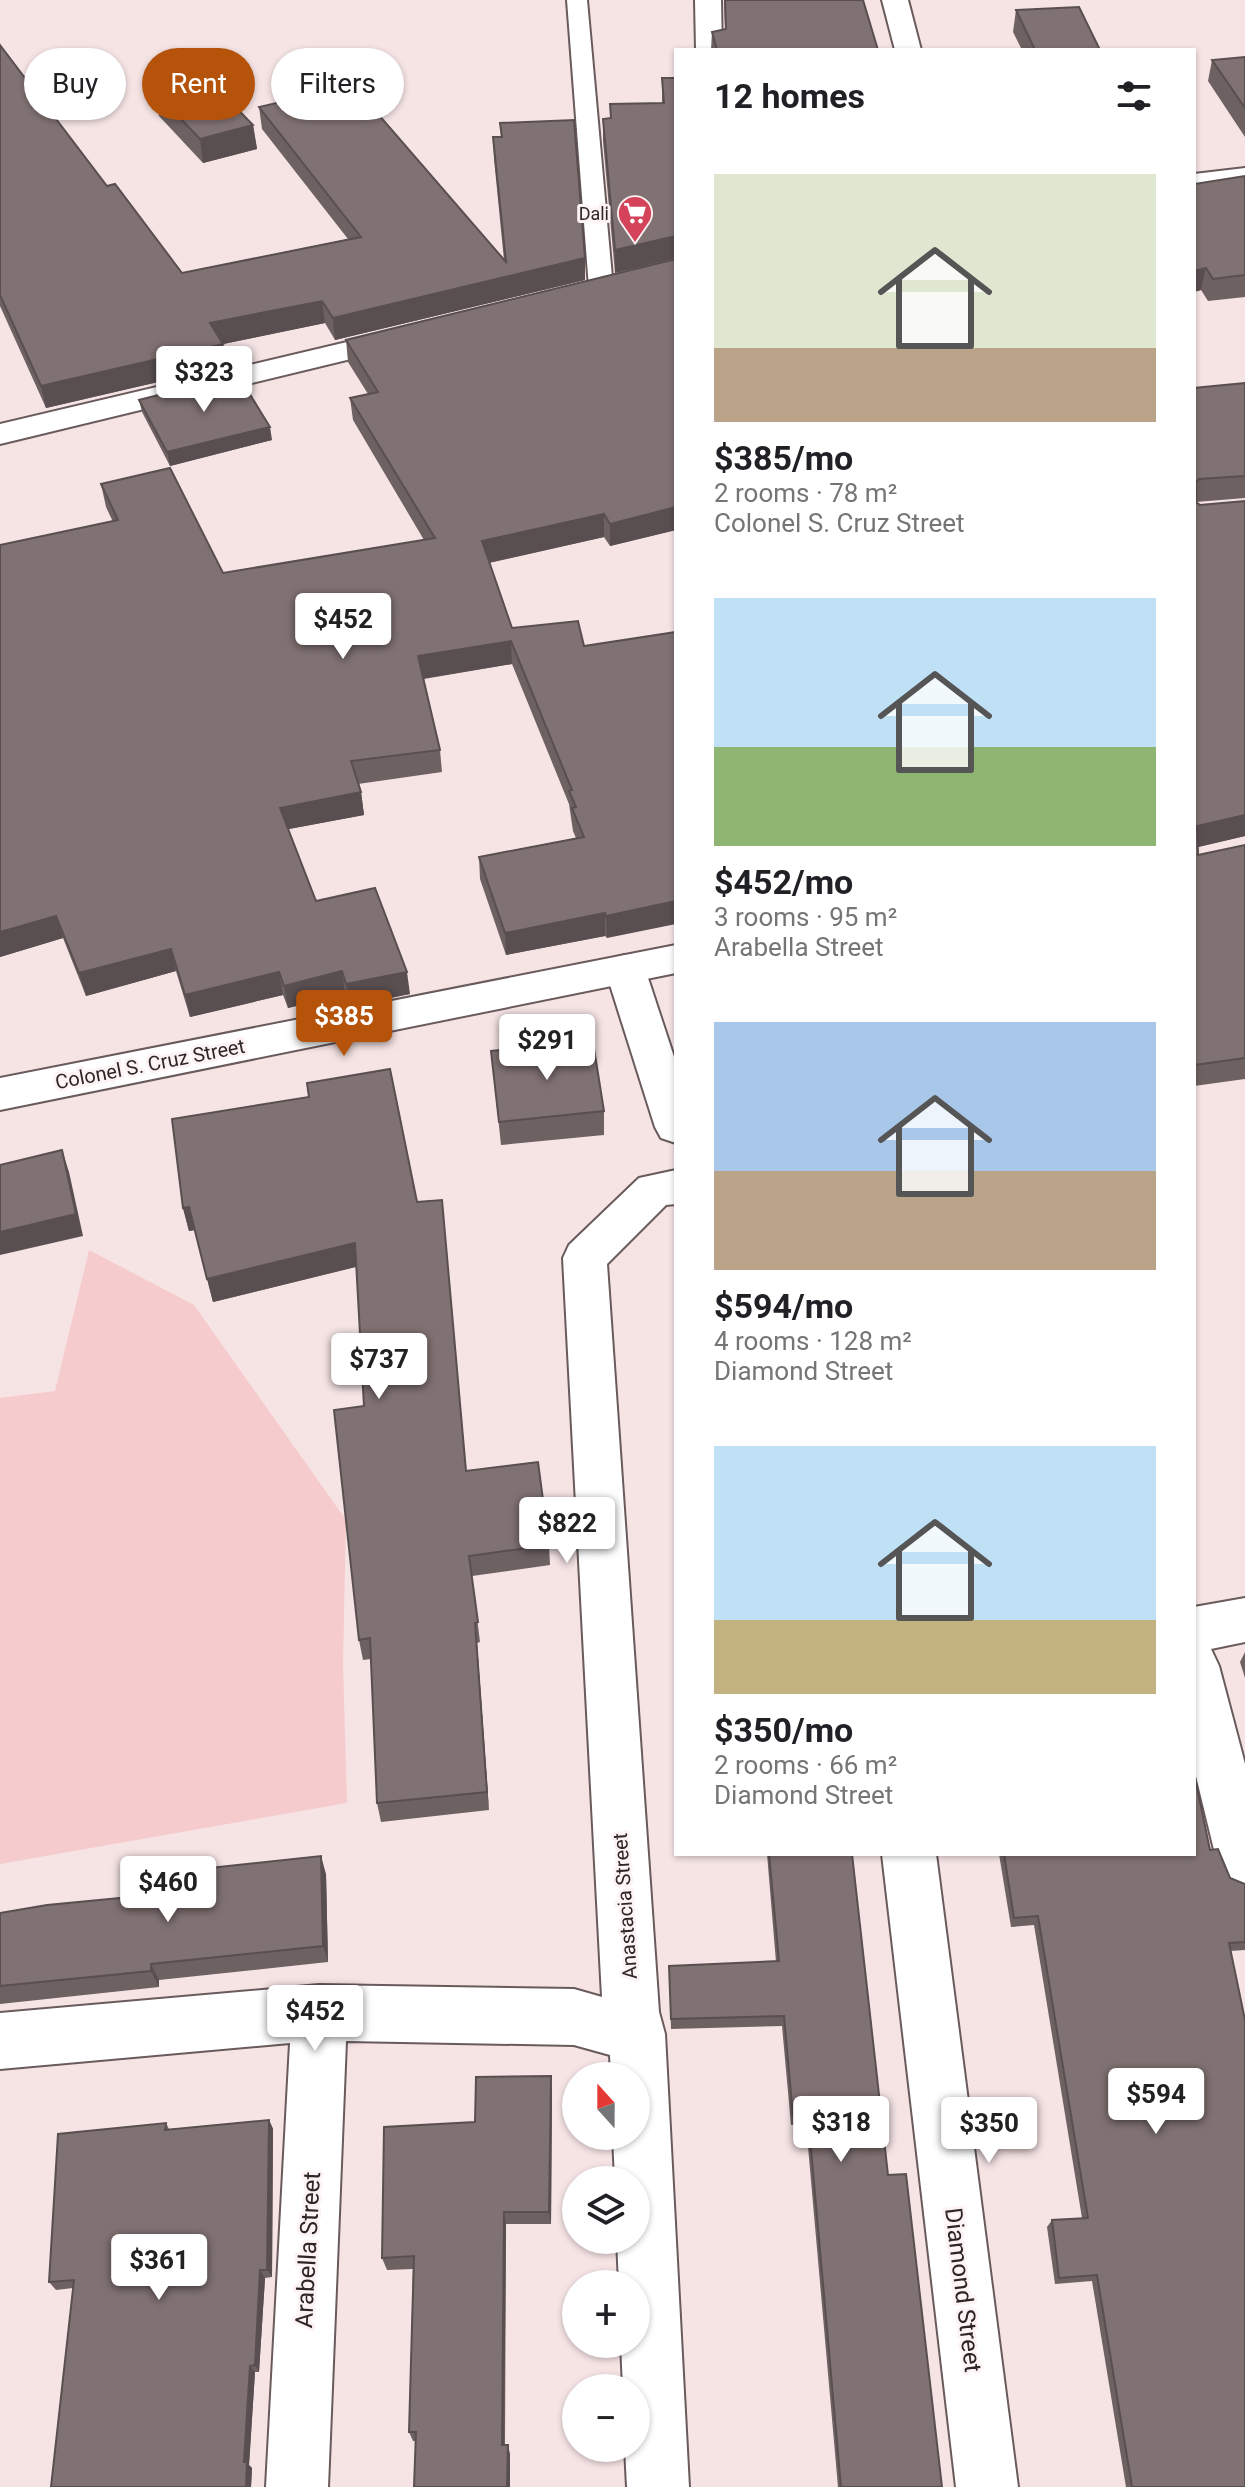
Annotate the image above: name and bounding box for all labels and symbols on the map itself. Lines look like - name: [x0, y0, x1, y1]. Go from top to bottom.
- supermarket icon: Dali: [616, 194, 654, 244]
- place label: Dali: [579, 203, 609, 224]
- pin: $323: [157, 346, 251, 414]
- pin: $452: [296, 593, 390, 661]
- pin: $385: [297, 990, 391, 1058]
- pin: $291: [500, 1014, 594, 1082]
- street label: Colonel S. Cruz Street: [53, 1034, 247, 1094]
- pin: $737: [332, 1333, 426, 1401]
- pin: $822: [520, 1497, 614, 1565]
- street label: Anastacia Street: [608, 1832, 642, 1980]
- pin: $460: [121, 1856, 215, 1924]
- pin: $452: [268, 1985, 362, 2053]
- north arrow: [562, 2062, 650, 2150]
- pin: $594: [1109, 2068, 1203, 2136]
- pin: $318: [794, 2096, 888, 2164]
- pin: $350: [942, 2097, 1036, 2165]
- street label: Arabella Street: [290, 2171, 326, 2329]
- street label: Diamond Street: [939, 2206, 987, 2374]
- pin: $361: [112, 2234, 206, 2302]

